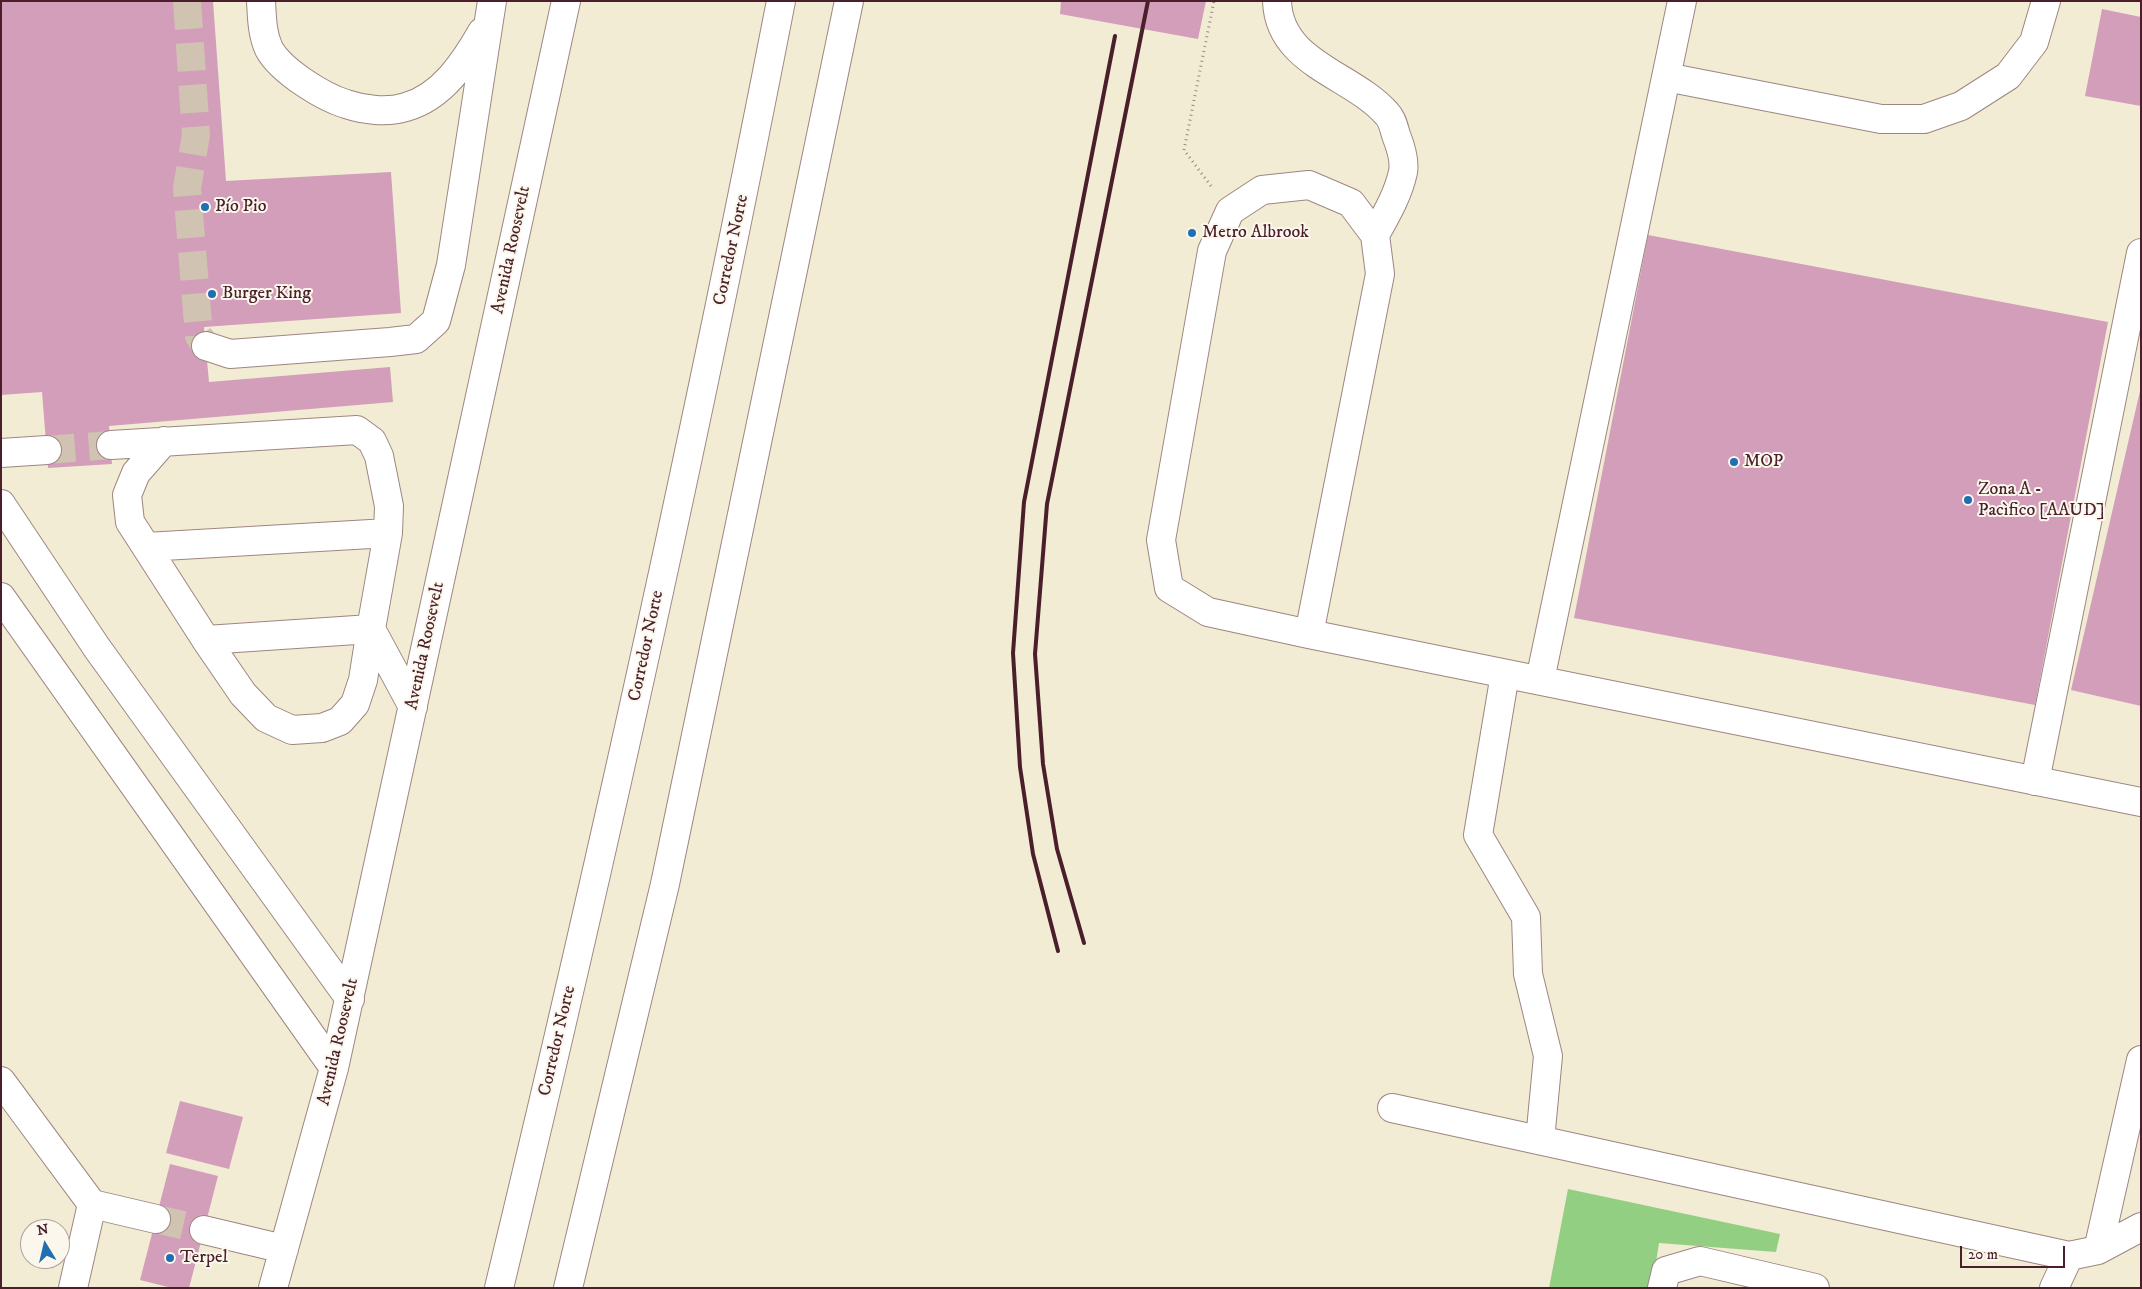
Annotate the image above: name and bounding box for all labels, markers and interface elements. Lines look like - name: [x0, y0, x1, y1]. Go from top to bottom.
- street label: Avenida Roosevelt: [488, 184, 536, 316]
- street label: Corredor Norte: [710, 193, 754, 307]
- place label: Pío Pio: [215, 196, 266, 218]
- marker: Pío Pio: [199, 201, 211, 213]
- place label: Metro Albrook: [1202, 222, 1309, 244]
- marker: Metro Albrook: [1186, 227, 1198, 239]
- place label: Burger King: [222, 283, 311, 305]
- marker: Burger King: [206, 288, 218, 300]
- place label: MOP: [1744, 451, 1783, 473]
- marker: MOP: [1728, 456, 1740, 468]
- place label: Zona A - Pacìfico [AAUD]: [1978, 479, 2105, 522]
- marker: Zona A - Pacìfico [AAUD]: [1962, 494, 1974, 506]
- street label: Avenida Roosevelt: [402, 580, 450, 712]
- street label: Corredor Norte: [625, 589, 669, 703]
- street label: Avenida Roosevelt: [314, 976, 364, 1108]
- street label: Corredor Norte: [535, 984, 581, 1098]
- north arrow: [20, 1219, 70, 1269]
- text: N: [36, 1220, 50, 1240]
- scale bar: [1962, 1236, 2067, 1268]
- text: 20 m: [1968, 1245, 1998, 1264]
- place label: Terpel: [180, 1247, 228, 1269]
- marker: Terpel: [164, 1252, 176, 1264]

